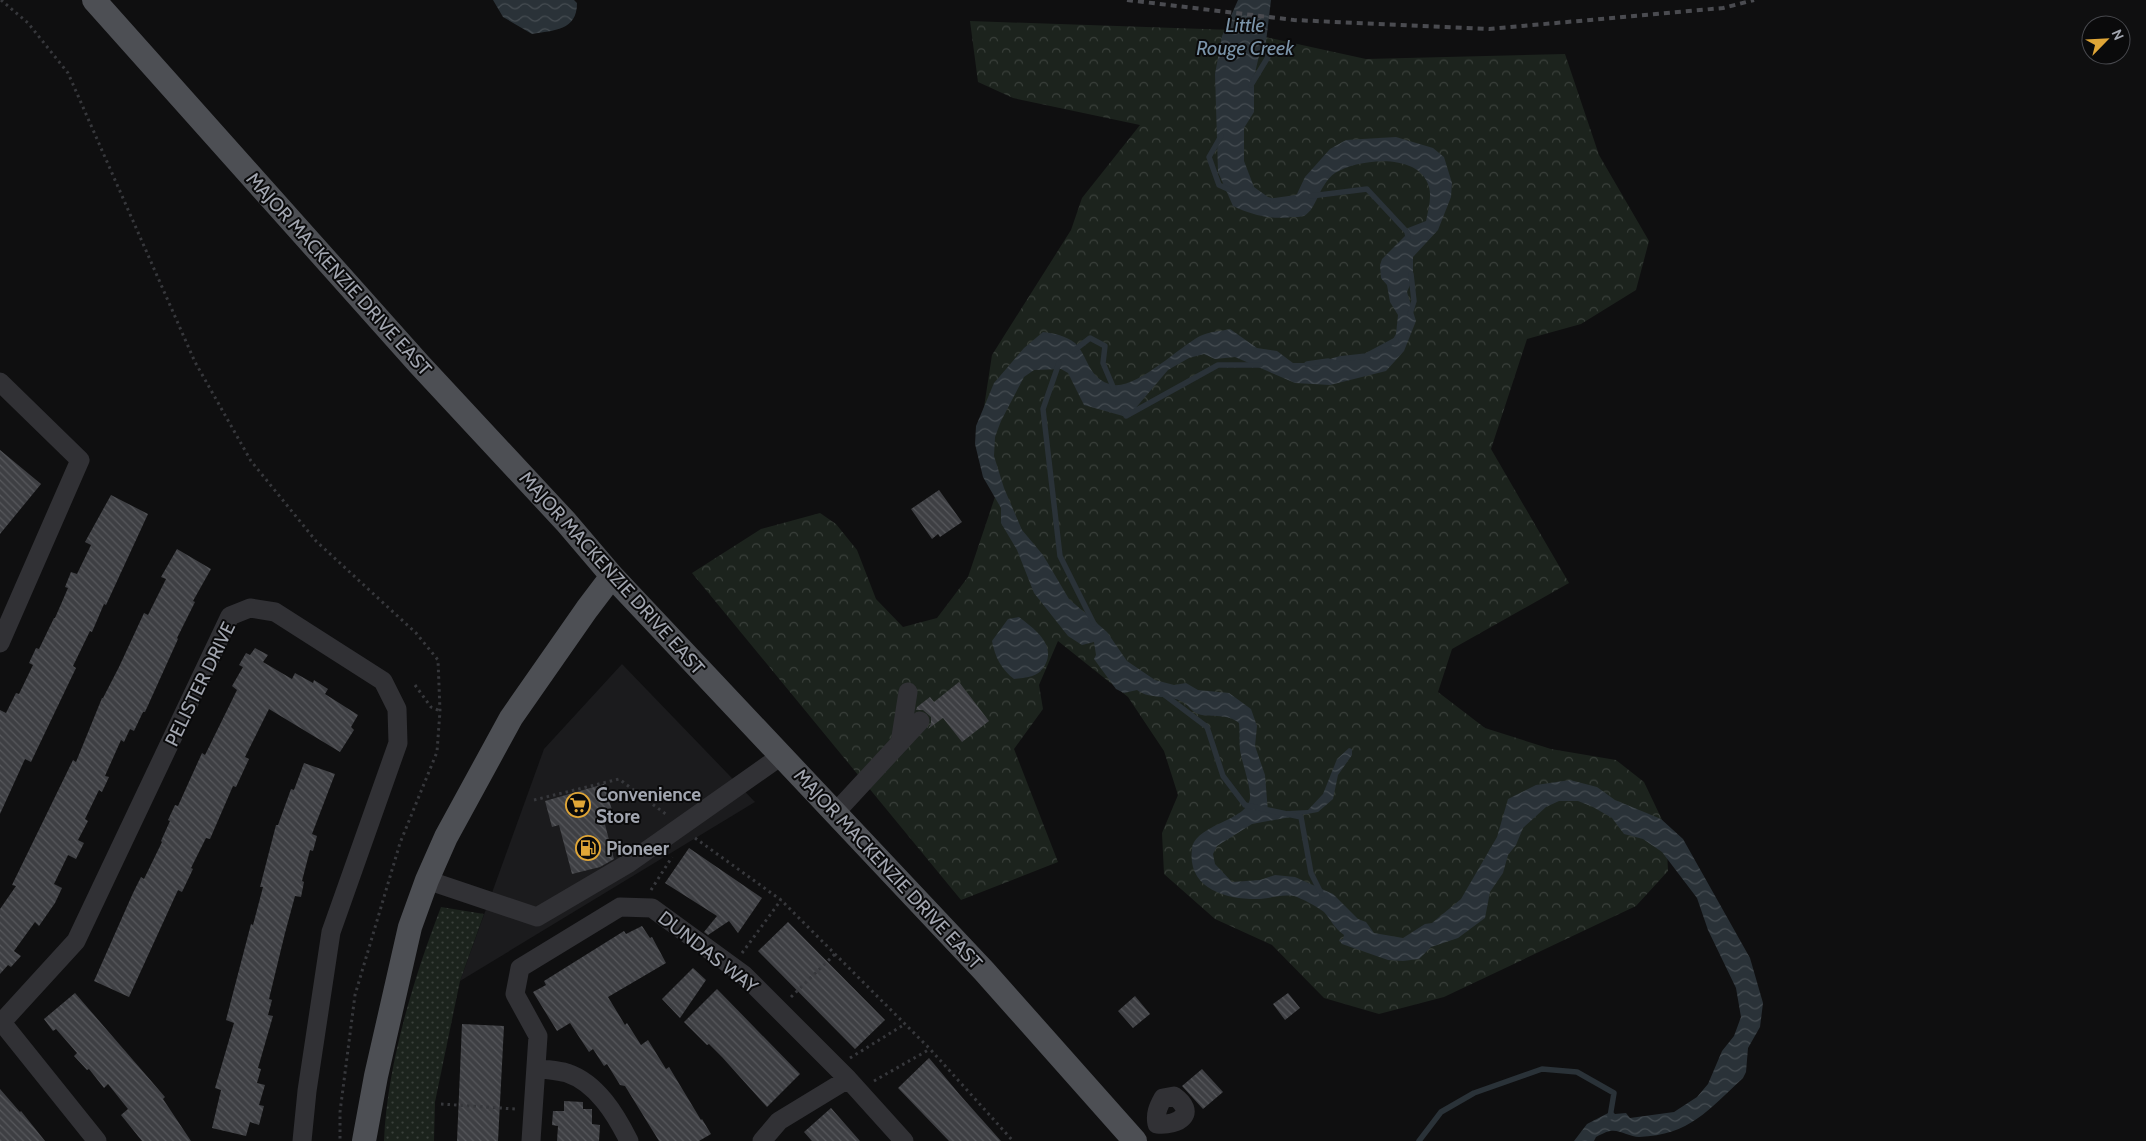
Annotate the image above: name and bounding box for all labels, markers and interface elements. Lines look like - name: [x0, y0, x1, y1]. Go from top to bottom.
- water label: Little Rouge Creek: [1196, 13, 1295, 60]
- north arrow: [2081, 15, 2131, 65]
- text: N: [2108, 27, 2128, 43]
- street label: MAJOR MACKENZIE DRIVE EAST: [242, 168, 436, 380]
- street label: MAJOR MACKENZIE DRIVE EAST: [515, 467, 709, 679]
- street label: PELISTER DRIVE: [160, 618, 240, 750]
- street label: MAJOR MACKENZIE DRIVE EAST: [789, 764, 987, 974]
- place label: Convenience Store: [596, 783, 701, 828]
- supermarket icon: Convenience Store: [565, 792, 591, 818]
- fuel station icon: Pioneer: [575, 835, 601, 861]
- place label: Pioneer: [606, 837, 670, 860]
- street label: DUNDAS WAY: [654, 906, 763, 998]

